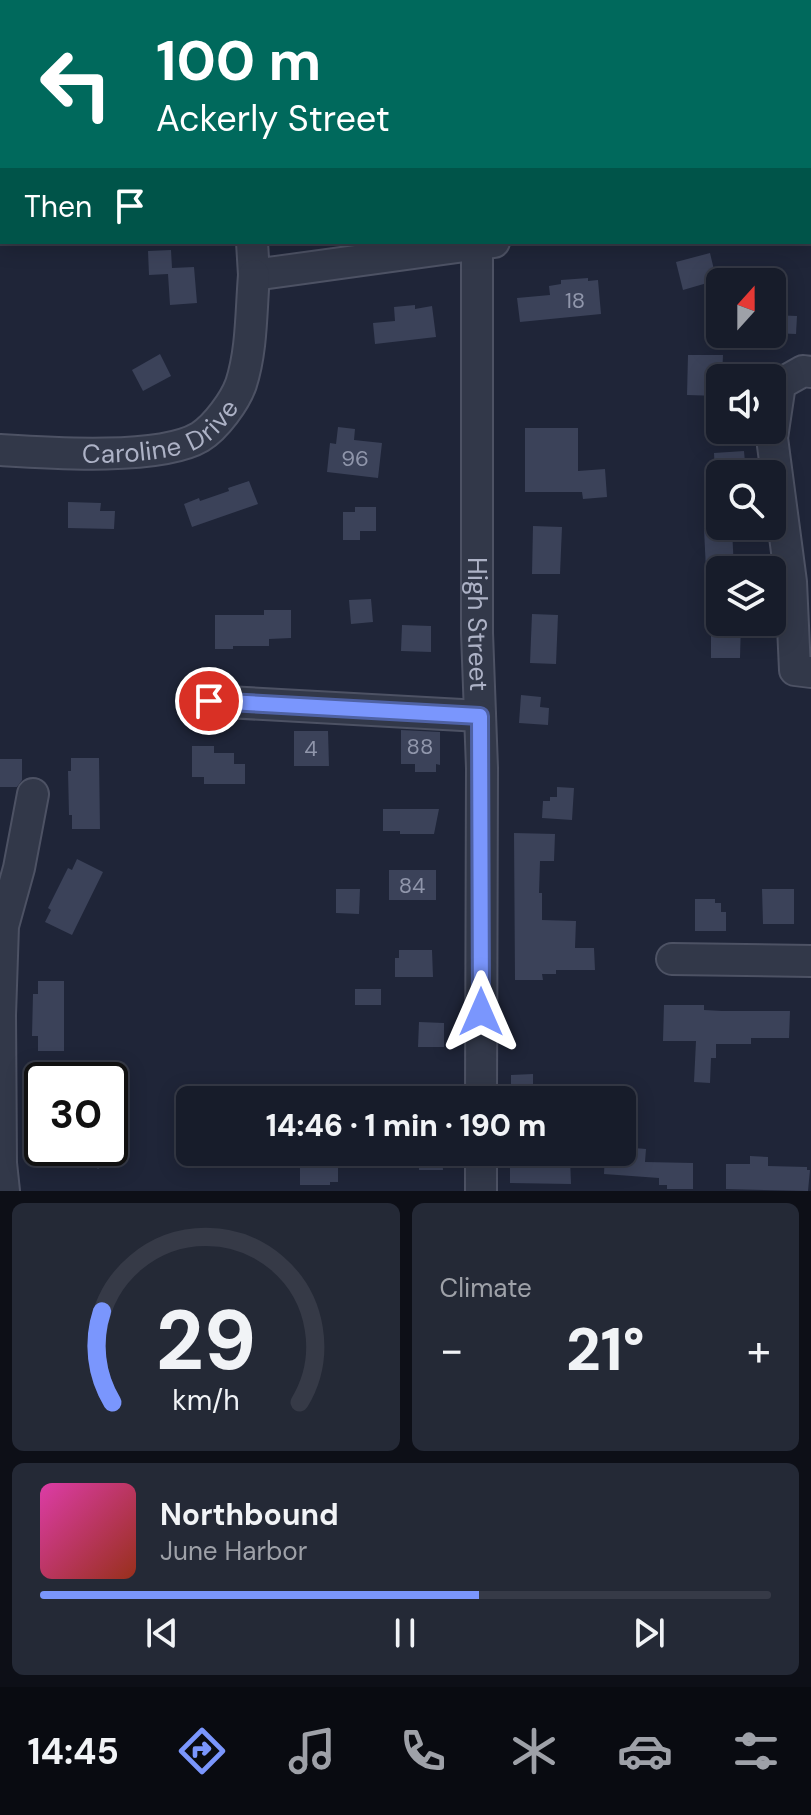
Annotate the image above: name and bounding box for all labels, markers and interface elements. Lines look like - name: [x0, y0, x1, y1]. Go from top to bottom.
- text: 100 m: [156, 24, 321, 97]
- icon: left: [24, 32, 128, 136]
- text: Ackerly Street: [156, 95, 390, 142]
- icon: arrive: [108, 184, 152, 228]
- text: Then: [24, 187, 92, 226]
- north arrow: [706, 268, 786, 348]
- map controls: [706, 268, 786, 636]
- house number: 18: [565, 286, 585, 315]
- button: sound: [706, 364, 786, 444]
- street label: Caroline Drive: [82, 392, 246, 471]
- house number: 96: [341, 444, 369, 473]
- button: search: [706, 460, 786, 540]
- button: layers: [706, 556, 786, 636]
- street label: High Street: [460, 557, 496, 692]
- pin: [175, 667, 243, 735]
- icon: arrive: [187, 679, 231, 723]
- house number: 88: [407, 732, 433, 761]
- house number: 4: [304, 734, 318, 763]
- house number: 84: [399, 871, 425, 900]
- position arrow: [439, 970, 523, 1054]
- speed limit sign: 30: [24, 1062, 128, 1166]
- text: 14:46 · 1 min · 190 m: [266, 1106, 546, 1145]
- text: Climate: [440, 1271, 532, 1305]
- text: 29: [156, 1286, 256, 1395]
- text: 21°: [566, 1310, 645, 1389]
- text: −: [440, 1321, 464, 1379]
- text: +: [747, 1321, 771, 1379]
- text: km/h: [172, 1382, 240, 1419]
- text: Northbound: [160, 1495, 339, 1534]
- text: June Harbor: [160, 1534, 307, 1568]
- icon: previous: [140, 1611, 184, 1655]
- icon: pause: [383, 1611, 427, 1655]
- icon: next: [627, 1611, 671, 1655]
- icon: directions: [174, 1723, 230, 1779]
- icon: music: [284, 1723, 340, 1779]
- icon: phone: [395, 1723, 451, 1779]
- icon: climate: [506, 1723, 562, 1779]
- icon: car: [617, 1723, 673, 1779]
- icon: filters: [728, 1723, 784, 1779]
- text: 14:45: [27, 1728, 119, 1775]

